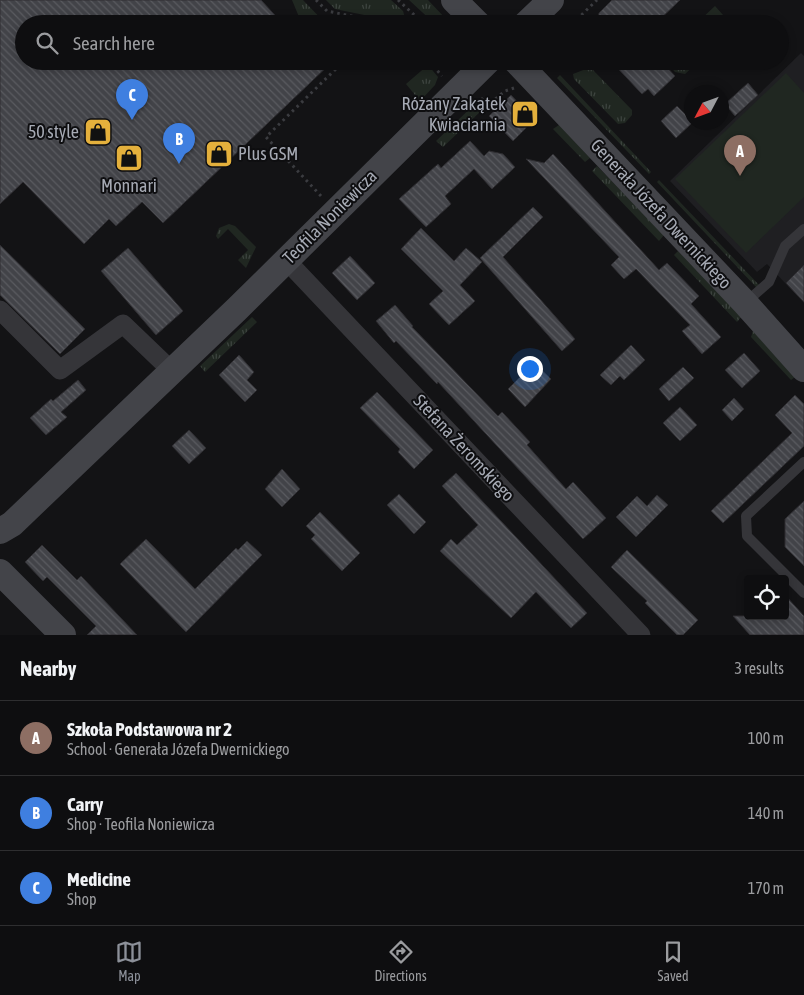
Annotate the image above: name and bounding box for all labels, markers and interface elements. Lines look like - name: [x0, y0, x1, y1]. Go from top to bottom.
- search box: [15, 15, 789, 70]
- icon: search: [33, 29, 61, 57]
- text: Search here: [73, 32, 155, 54]
- pin: C: [116, 79, 148, 120]
- north arrow: [684, 85, 729, 130]
- place label: Różany Zakątek Kwiaciarnia: [401, 93, 506, 135]
- shop icon: Różany Zakątek Kwiaciarnia: [510, 99, 540, 129]
- shop icon: 50 style: [83, 117, 113, 147]
- place label: 50 style: [28, 121, 79, 142]
- pin: B: [163, 123, 195, 164]
- street label: Generała Józefa Dwernickiego: [586, 134, 736, 293]
- pin: A: [724, 135, 756, 176]
- shop icon: Plus GSM: [204, 139, 234, 169]
- shop icon: Monnari: [114, 143, 144, 173]
- place label: Plus GSM: [238, 143, 298, 164]
- street label: Teofila Noniewicza: [278, 165, 381, 268]
- place label: Monnari: [101, 175, 157, 196]
- your location: [517, 356, 543, 382]
- street label: Stefana Żeromskiego: [409, 390, 519, 505]
- map controls: [744, 575, 789, 620]
- button: locate: [744, 575, 789, 620]
- text: Nearby: [20, 656, 76, 680]
- text: 3 results: [734, 659, 784, 677]
- text: Szkoła Podstawowa nr 2: [67, 718, 232, 740]
- text: A: [32, 729, 40, 747]
- text: 100 m: [748, 729, 784, 747]
- text: School · Generała Józefa Dwernickiego: [67, 740, 290, 758]
- text: Carry: [67, 793, 103, 815]
- text: B: [32, 804, 40, 822]
- text: 140 m: [748, 804, 784, 822]
- text: Shop · Teofila Noniewicza: [67, 815, 215, 833]
- text: Medicine: [67, 868, 131, 890]
- text: C: [32, 879, 40, 897]
- text: 170 m: [748, 879, 784, 897]
- text: Shop: [67, 890, 97, 908]
- tab: Map: [115, 938, 143, 984]
- tab: Directions: [374, 938, 427, 984]
- tab: Saved: [658, 938, 689, 984]

